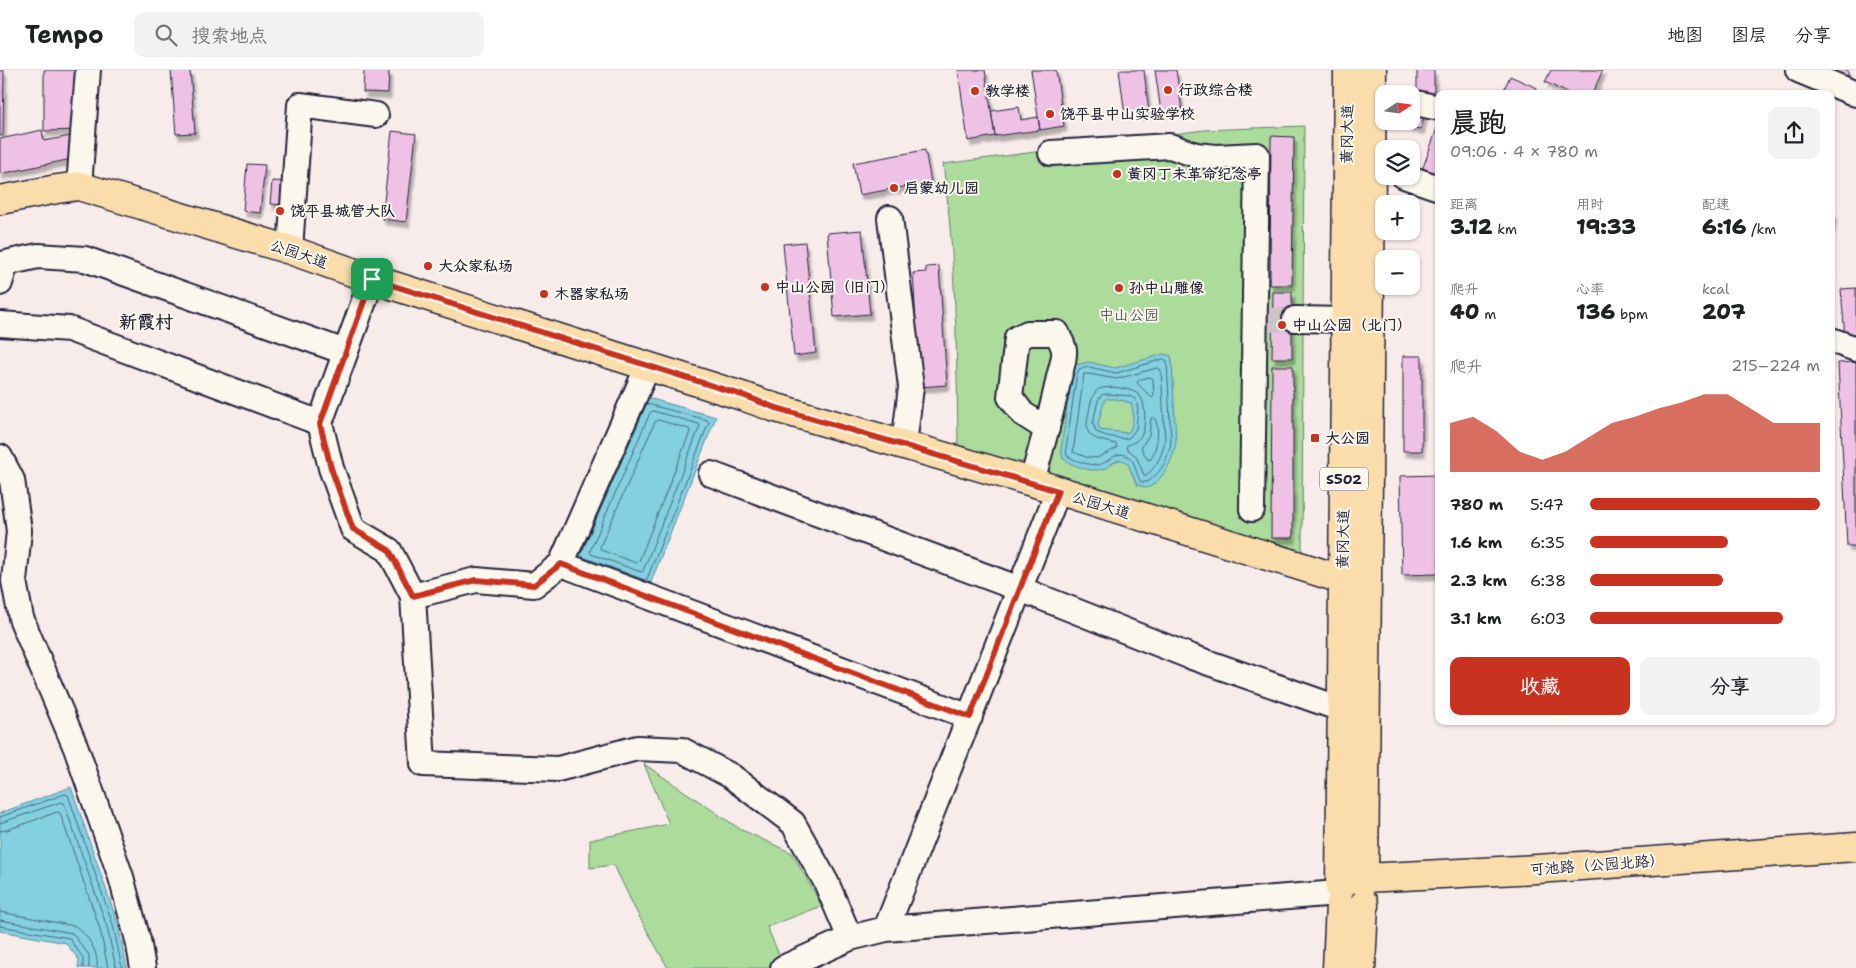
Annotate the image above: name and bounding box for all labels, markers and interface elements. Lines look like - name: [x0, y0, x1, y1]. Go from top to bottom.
- search box: [134, 12, 484, 57]
- text: Tempo: [25, 19, 104, 51]
- icon: search: [152, 21, 180, 49]
- text: 搜索地点: [192, 23, 268, 48]
- text: 地图: [1667, 23, 1703, 47]
- text: 图层: [1731, 23, 1767, 47]
- text: 分享: [1795, 23, 1831, 47]
- place label: 行政综合楼: [1178, 80, 1253, 100]
- place label: 教学楼: [985, 81, 1030, 101]
- marker: 行政综合楼: [1162, 84, 1174, 96]
- marker: 教学楼: [969, 85, 981, 97]
- north arrow: [1375, 85, 1420, 130]
- map controls: [1375, 85, 1420, 295]
- text: 晨跑: [1450, 103, 1506, 141]
- place label: 饶平县中山实验学校: [1060, 104, 1195, 124]
- street label: 黄冈大道: [1336, 104, 1358, 164]
- button: share: [1768, 107, 1820, 159]
- marker: 饶平县中山实验学校: [1044, 108, 1056, 120]
- button: layers: [1375, 140, 1420, 185]
- text: 09:06 · 4 × 780 m: [1450, 141, 1598, 162]
- place label: 黄冈丁未革命纪念亭: [1127, 164, 1262, 184]
- marker: 黄冈丁未革命纪念亭: [1111, 168, 1123, 180]
- place label: 启蒙幼儿园: [904, 178, 979, 198]
- marker: 启蒙幼儿园: [888, 182, 900, 194]
- button: +: [1375, 195, 1420, 240]
- text: 距离: [1450, 195, 1478, 213]
- text: 用时: [1576, 195, 1604, 213]
- text: 配速: [1702, 195, 1730, 213]
- place label: 饶平县城管大队: [290, 201, 395, 221]
- marker: 饶平县城管大队: [274, 205, 286, 217]
- text: 3.12: [1450, 213, 1493, 241]
- text: 19:33: [1576, 213, 1636, 241]
- text: 6:16: [1702, 213, 1746, 241]
- text: km: [1493, 220, 1517, 238]
- text: /km: [1746, 220, 1776, 238]
- street label: 公园大道: [267, 235, 331, 273]
- button: −: [1375, 250, 1420, 295]
- place label: 大众家私场: [438, 256, 513, 276]
- pin: [351, 258, 393, 300]
- marker: 大众家私场: [422, 260, 434, 272]
- icon: arrive: [358, 265, 386, 293]
- place label: 中山公园（旧门）: [775, 277, 895, 297]
- place label: 孙中山雕像: [1129, 278, 1204, 298]
- text: 爬升: [1450, 280, 1478, 298]
- text: 心率: [1576, 280, 1604, 298]
- text: kcal: [1702, 280, 1729, 298]
- marker: 中山公园（旧门）: [759, 281, 771, 293]
- marker: 孙中山雕像: [1113, 282, 1125, 294]
- place label: 木器家私场: [554, 284, 629, 304]
- marker: 木器家私场: [538, 288, 550, 300]
- text: 40: [1450, 298, 1479, 326]
- text: 136: [1576, 298, 1615, 326]
- text: 207: [1702, 298, 1746, 326]
- park label: 中山公园: [1099, 305, 1159, 325]
- text: m: [1479, 305, 1496, 323]
- text: bpm: [1615, 305, 1648, 323]
- district label: 新霞村: [119, 310, 173, 334]
- place label: 中山公园（北门）: [1292, 315, 1412, 335]
- marker: 中山公园（北门）: [1276, 319, 1288, 331]
- text: 215–224 m: [1731, 355, 1820, 376]
- text: 爬升: [1450, 356, 1482, 377]
- place label: 大公园: [1325, 428, 1370, 448]
- marker: 大公园: [1309, 432, 1321, 444]
- road number: S502: [1320, 468, 1368, 490]
- street label: 公园大道: [1069, 487, 1133, 523]
- text: 780 m: [1450, 494, 1503, 515]
- text: 5:47: [1530, 494, 1564, 515]
- street label: 黄冈大道: [1332, 509, 1354, 569]
- text: 1.6 km: [1450, 532, 1502, 553]
- text: 6:35: [1530, 532, 1565, 553]
- text: 2.3 km: [1450, 570, 1507, 591]
- text: 6:38: [1530, 570, 1566, 591]
- text: 3.1 km: [1450, 608, 1501, 629]
- text: 6:03: [1530, 608, 1566, 629]
- button: 收藏: [1450, 657, 1630, 715]
- button: 分享: [1640, 657, 1820, 715]
- street label: 可池路（公园北路）: [1529, 850, 1665, 880]

